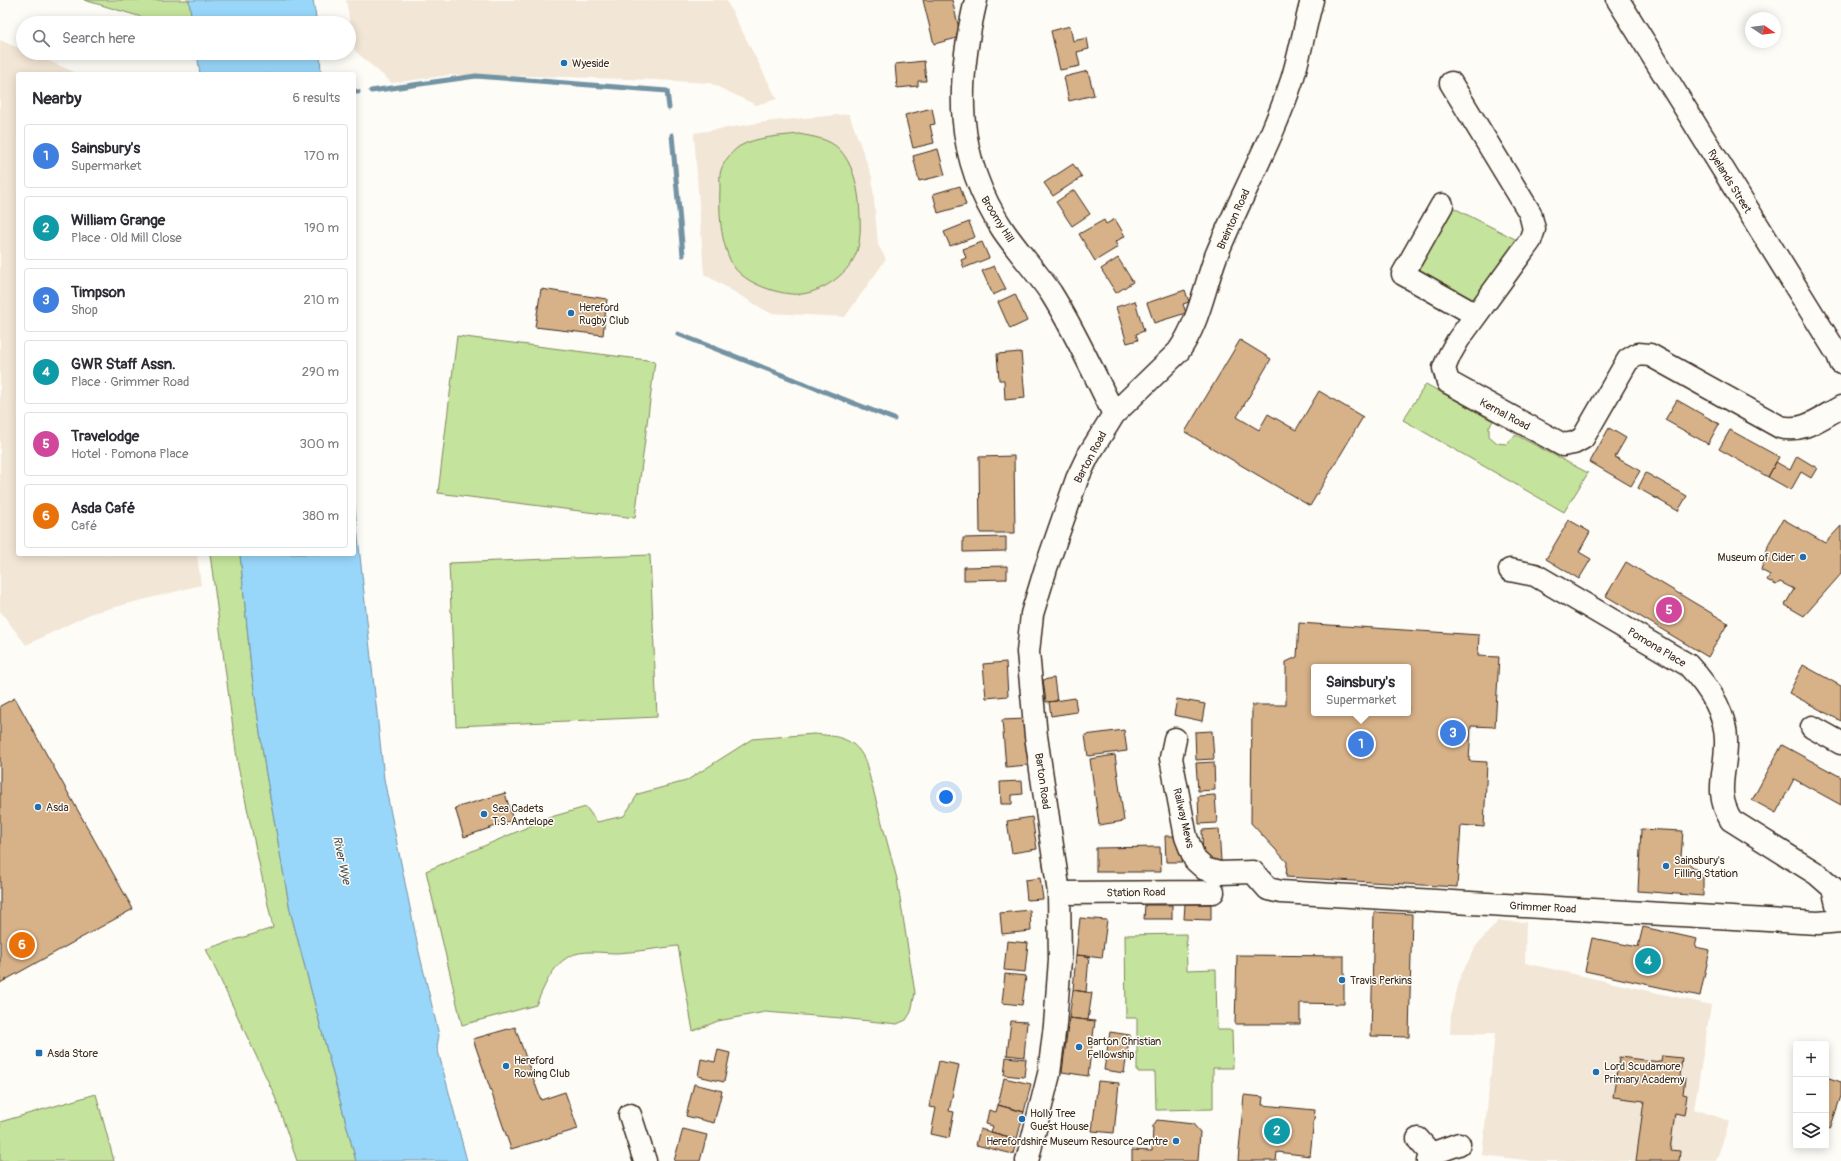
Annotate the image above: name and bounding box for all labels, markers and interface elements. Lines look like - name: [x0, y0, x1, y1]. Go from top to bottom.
- north arrow: [1745, 12, 1781, 48]
- search box: [16, 16, 356, 60]
- icon: search: [30, 27, 52, 49]
- text: Search here: [62, 29, 135, 48]
- place label: Wyeside: [572, 57, 610, 70]
- marker: Wyeside: [559, 58, 569, 68]
- text: Nearby: [32, 88, 81, 109]
- text: 6 results: [293, 90, 340, 106]
- text: Sainsbury's: [71, 139, 140, 158]
- street label: Ryelands Street: [1705, 147, 1755, 216]
- text: 1: [43, 148, 49, 164]
- text: 170 m: [304, 148, 339, 164]
- text: Supermarket: [71, 158, 142, 174]
- street label: Breinton Road: [1214, 187, 1253, 252]
- street label: Broomy Hill: [978, 194, 1017, 245]
- text: William Grange: [71, 211, 165, 230]
- text: 2: [42, 220, 50, 236]
- text: 190 m: [304, 220, 339, 236]
- text: Place · Old Mill Close: [71, 230, 182, 246]
- text: Timpson: [71, 283, 125, 302]
- text: 3: [42, 292, 50, 308]
- text: 210 m: [303, 292, 339, 308]
- place label: Hereford Rugby Club: [579, 301, 629, 327]
- text: Shop: [71, 302, 98, 318]
- marker: Hereford Rugby Club: [566, 308, 576, 318]
- text: GWR Staff Assn.: [71, 355, 175, 374]
- text: 4: [42, 364, 50, 380]
- text: 290 m: [302, 364, 339, 380]
- text: Place · Grimmer Road: [71, 374, 189, 390]
- street label: Kernal Road: [1477, 396, 1532, 433]
- text: Travelodge: [71, 427, 139, 446]
- street label: Barton Road: [1071, 429, 1110, 485]
- text: 5: [42, 436, 50, 452]
- text: 300 m: [300, 436, 339, 452]
- text: Hotel · Pomona Place: [71, 446, 189, 462]
- text: Asda Café: [71, 499, 135, 518]
- text: 6: [42, 508, 50, 524]
- text: 380 m: [302, 508, 339, 524]
- text: Café: [71, 518, 97, 534]
- place label: Museum of Cider: [1717, 551, 1795, 564]
- marker: Museum of Cider: [1798, 552, 1808, 562]
- pin: 5: [1656, 595, 1682, 625]
- street label: Pomona Place: [1625, 625, 1689, 670]
- popup: [1311, 664, 1411, 716]
- text: Sainsbury's: [1326, 673, 1395, 692]
- text: Supermarket: [1326, 692, 1396, 708]
- pin: 3: [1440, 718, 1466, 748]
- pin: 1: [1348, 729, 1374, 759]
- street label: Barton Road: [1032, 752, 1053, 810]
- your location: [936, 787, 956, 807]
- street label: Railway Mews: [1170, 787, 1197, 850]
- place label: Asda: [46, 801, 69, 814]
- marker: Asda: [33, 802, 43, 812]
- place label: Sea Cadets T.S. Antelope: [492, 802, 554, 828]
- marker: Sea Cadets T.S. Antelope: [479, 809, 489, 819]
- water label: River Wye: [329, 835, 354, 887]
- place label: Sainsbury's Filling Station: [1674, 854, 1738, 880]
- marker: Sainsbury's Filling Station: [1661, 861, 1671, 871]
- street label: Station Road: [1106, 885, 1166, 900]
- street label: Grimmer Road: [1509, 899, 1577, 916]
- pin: 6: [9, 930, 35, 960]
- pin: 4: [1635, 946, 1661, 976]
- place label: Travis Perkins: [1350, 974, 1412, 987]
- marker: Travis Perkins: [1337, 975, 1347, 985]
- place label: Barton Christian Fellowship: [1087, 1035, 1161, 1061]
- map controls: [1793, 1041, 1829, 1149]
- button: +: [1793, 1041, 1829, 1077]
- marker: Barton Christian Fellowship: [1074, 1042, 1084, 1052]
- place label: Asda Store: [47, 1047, 98, 1060]
- marker: Asda Store: [34, 1048, 44, 1058]
- place label: Hereford Rowing Club: [514, 1054, 570, 1080]
- place label: Lord Scudamore Primary Academy: [1604, 1060, 1685, 1086]
- marker: Hereford Rowing Club: [501, 1061, 511, 1071]
- marker: Lord Scudamore Primary Academy: [1591, 1067, 1601, 1077]
- button: −: [1793, 1077, 1829, 1113]
- place label: Holly Tree Guest House: [1030, 1107, 1089, 1133]
- button: layers: [1793, 1113, 1829, 1149]
- marker: Holly Tree Guest House: [1017, 1114, 1027, 1124]
- pin: 2: [1264, 1116, 1290, 1146]
- place label: Herefordshire Museum Resource Centre: [986, 1135, 1169, 1148]
- marker: Herefordshire Museum Resource Centre: [1171, 1136, 1181, 1146]

